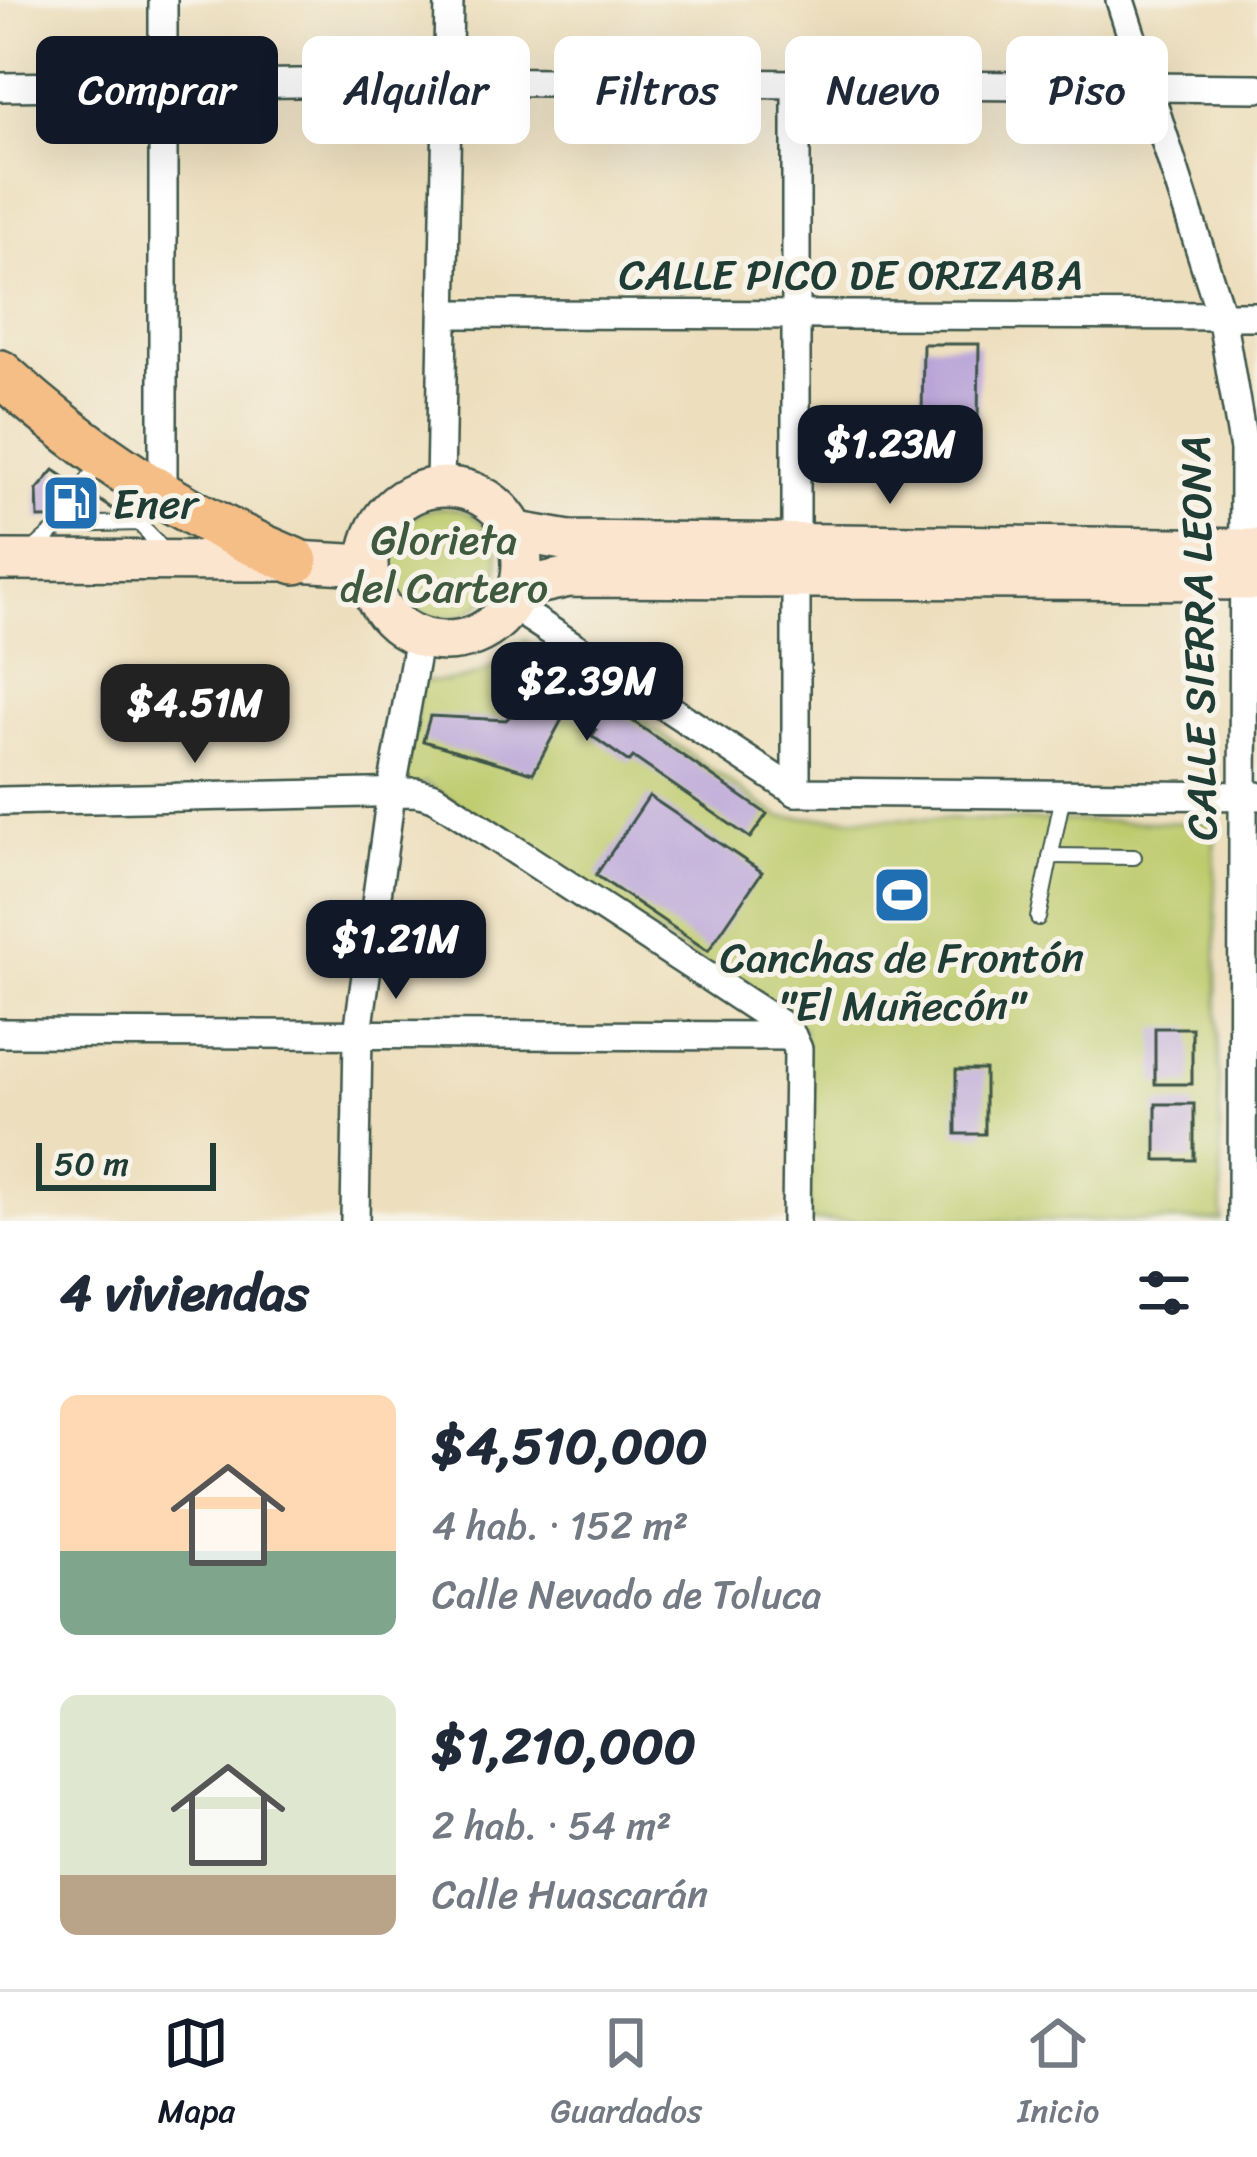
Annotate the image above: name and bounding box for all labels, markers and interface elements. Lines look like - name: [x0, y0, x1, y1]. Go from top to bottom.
- chip: Comprar: [36, 36, 278, 144]
- chip: Alquilar: [302, 36, 530, 144]
- chip: Filtros: [554, 36, 761, 144]
- chip: Nuevo: [785, 36, 982, 144]
- chip: Piso: [1006, 36, 1168, 144]
- street label: CALLE PICO DE ORIZABA: [619, 238, 1083, 312]
- pin: $1.23M: [792, 405, 988, 507]
- text: $1.23M: [825, 409, 955, 478]
- street label: CALLE SIERRA LEONA: [1158, 435, 1240, 841]
- place label: Ener: [113, 467, 201, 541]
- fuel station icon: Ener: [40, 472, 102, 534]
- park label: Glorieta del Cartero: [340, 503, 548, 625]
- pin: $2.39M: [489, 642, 685, 744]
- text: $2.39M: [518, 646, 656, 715]
- pin: $4.51M: [97, 664, 293, 766]
- text: $4.51M: [128, 668, 262, 737]
- sports icon: Canchas de Frontón "El Muñecón": [871, 864, 933, 926]
- pin: $1.21M: [298, 900, 494, 1002]
- text: $1.21M: [333, 904, 459, 973]
- place label: Canchas de Frontón "El Muñecón": [720, 921, 1084, 1043]
- text: 50 m: [54, 1135, 129, 1193]
- scale bar: [36, 1137, 216, 1190]
- text: 4 viviendas: [60, 1248, 309, 1338]
- icon: filters: [1131, 1260, 1197, 1326]
- text: $4,510,000: [432, 1401, 708, 1491]
- icon: home: [156, 1443, 300, 1587]
- text: 4 hab. · 152 m²: [432, 1491, 688, 1560]
- text: Calle Nevado de Toluca: [432, 1560, 821, 1629]
- text: $1,210,000: [432, 1701, 696, 1791]
- icon: home: [156, 1743, 300, 1887]
- text: 2 hab. · 54 m²: [432, 1791, 672, 1860]
- text: Calle Huascarán: [432, 1860, 708, 1929]
- tab: Mapa: [158, 2010, 235, 2140]
- tab: Guardados: [550, 2010, 702, 2140]
- tab: Inicio: [1017, 2010, 1099, 2140]

